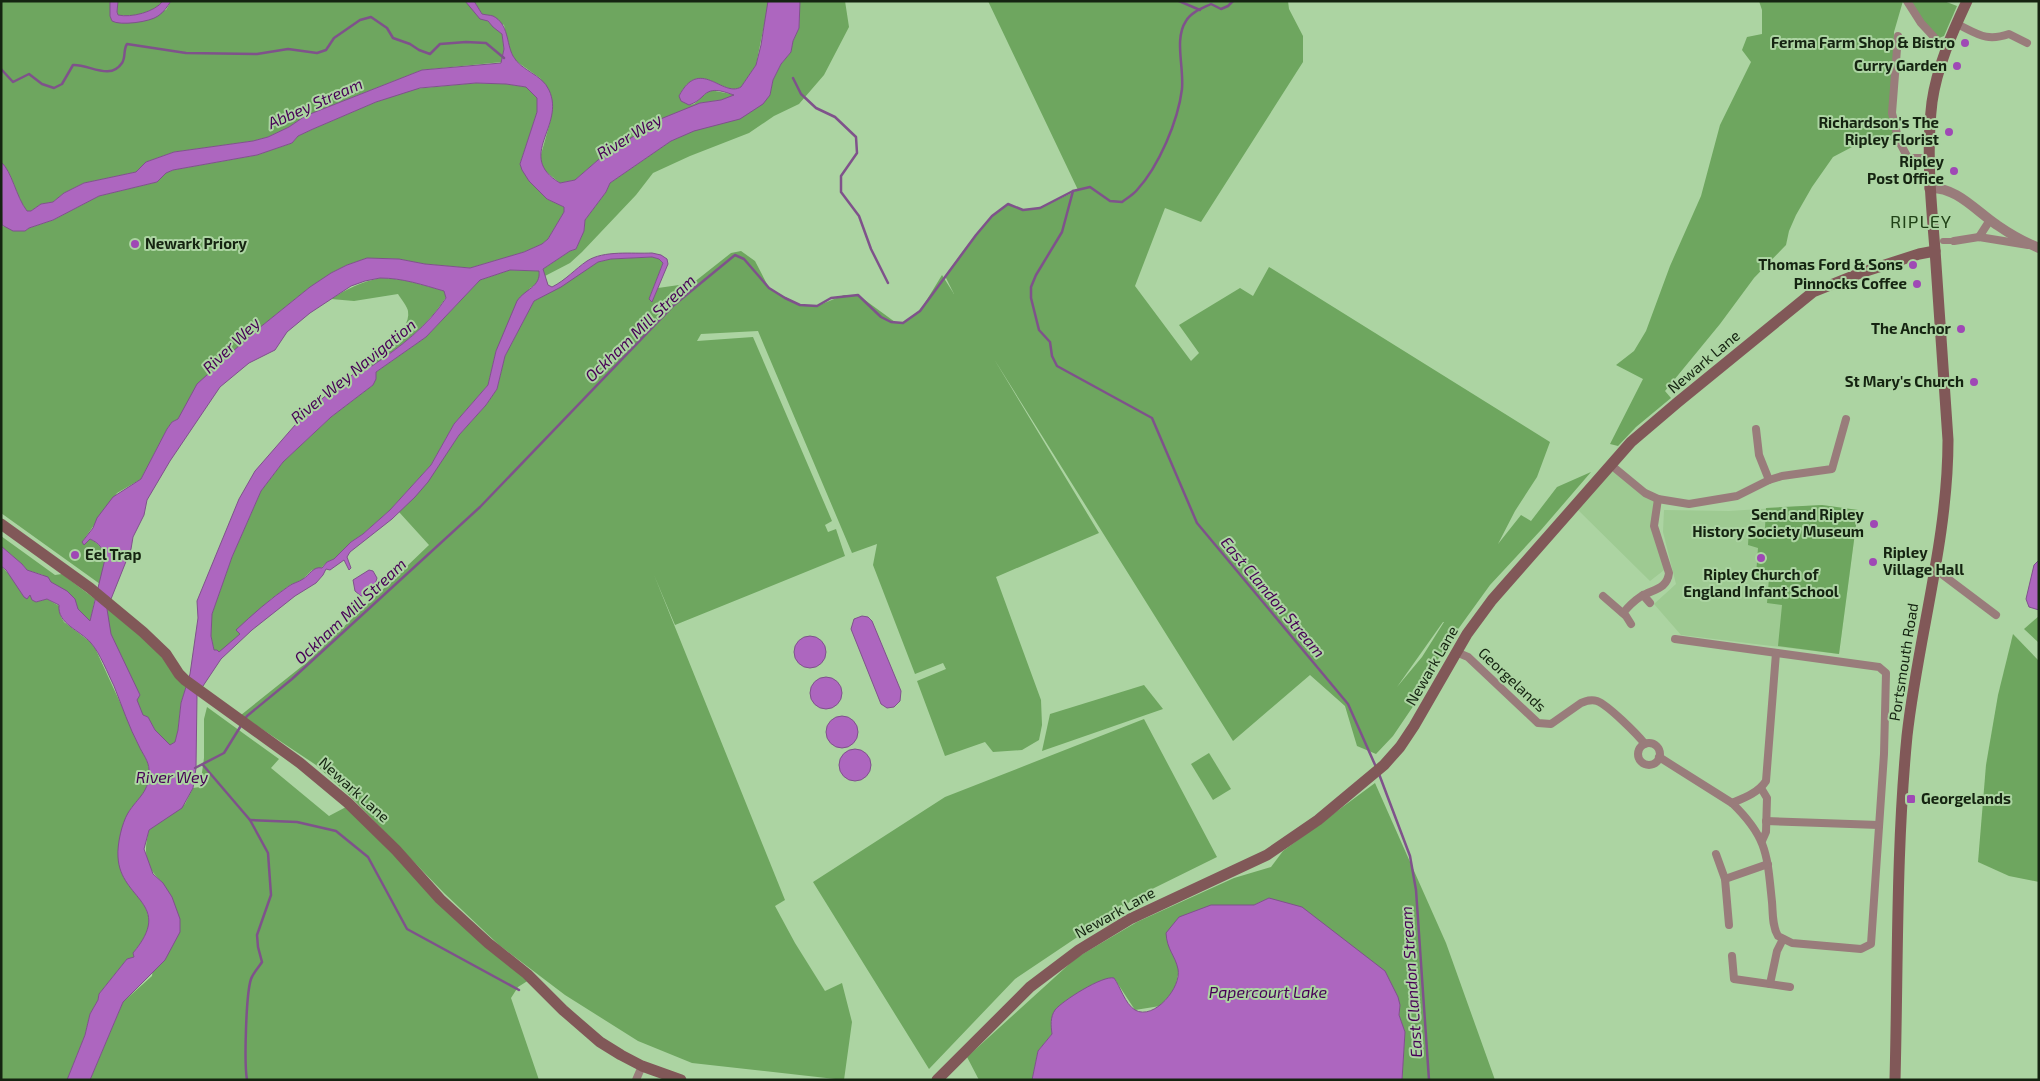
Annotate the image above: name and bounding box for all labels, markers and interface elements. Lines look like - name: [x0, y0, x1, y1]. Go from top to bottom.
- place label: Ferma Farm Shop & Bistro: [1771, 33, 1955, 51]
- marker: Ferma Farm Shop & Bistro: [1959, 37, 1971, 49]
- place label: Curry Garden: [1854, 56, 1947, 75]
- marker: Curry Garden: [1951, 60, 1963, 72]
- water label: Abbey Stream: [264, 73, 366, 133]
- water label: River Wey: [593, 109, 665, 163]
- place label: Richardson's The Ripley Florist: [1818, 113, 1939, 149]
- marker: Richardson's The Ripley Florist: [1943, 126, 1955, 138]
- place label: Ripley Post Office: [1867, 152, 1945, 187]
- marker: Ripley Post Office: [1948, 165, 1960, 177]
- district label: RIPLEY: [1890, 210, 1952, 232]
- place label: Newark Priory: [145, 234, 248, 253]
- marker: Newark Priory: [129, 238, 141, 250]
- place label: Thomas Ford & Sons: [1758, 255, 1903, 273]
- marker: Thomas Ford & Sons: [1907, 259, 1919, 271]
- water label: Ockham Mill Stream: [581, 270, 699, 385]
- place label: Pinnocks Coffee: [1794, 274, 1907, 292]
- marker: Pinnocks Coffee: [1911, 278, 1923, 290]
- water label: River Wey: [198, 312, 264, 377]
- water label: River Wey Navigation: [286, 314, 420, 428]
- place label: The Anchor: [1871, 319, 1952, 337]
- marker: The Anchor: [1955, 323, 1967, 335]
- street label: Newark Lane: [1664, 326, 1743, 397]
- place label: St Mary's Church: [1845, 372, 1964, 391]
- marker: St Mary's Church: [1968, 376, 1980, 388]
- place label: Send and Ripley History Society Museum: [1692, 505, 1864, 541]
- marker: Send and Ripley History Society Museum: [1868, 518, 1880, 530]
- water label: East Clandon Stream: [1217, 532, 1329, 661]
- place label: Ripley Village Hall: [1883, 543, 1964, 578]
- place label: Eel Trap: [85, 545, 141, 563]
- marker: Eel Trap: [69, 549, 81, 561]
- marker: Ripley Church of England Infant School: [1755, 552, 1767, 564]
- water label: Ockham Mill Stream: [290, 554, 410, 667]
- marker: Ripley Village Hall: [1867, 556, 1879, 568]
- place label: Ripley Church of England Infant School: [1683, 565, 1839, 600]
- street label: Portsmouth Road: [1885, 602, 1921, 722]
- street label: Newark Lane: [1401, 623, 1461, 708]
- street label: Georgelands: [1475, 643, 1550, 715]
- street label: Newark Lane: [316, 753, 394, 826]
- water label: River Wey: [136, 767, 209, 787]
- place label: Georgelands: [1921, 789, 2011, 807]
- marker: Georgelands: [1905, 793, 1917, 805]
- street label: Newark Lane: [1071, 883, 1158, 942]
- water label: East Clandon Stream: [1396, 906, 1425, 1058]
- water label: Papercourt Lake: [1209, 982, 1328, 1001]

